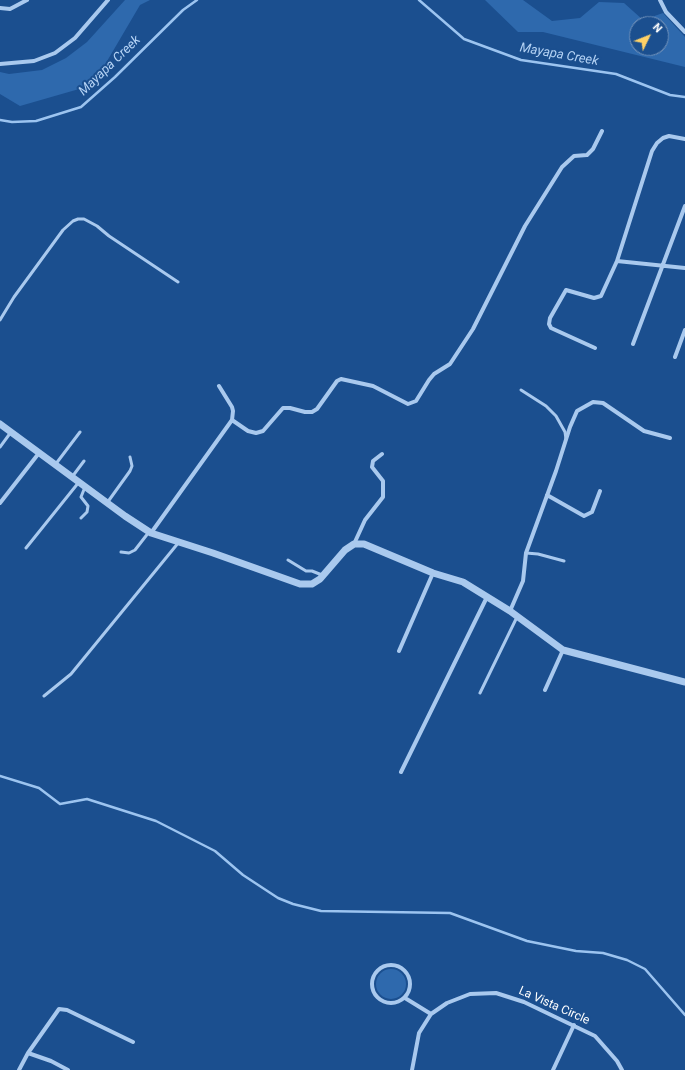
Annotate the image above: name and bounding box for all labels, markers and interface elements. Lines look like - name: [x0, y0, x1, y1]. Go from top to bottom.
- north arrow: [629, 16, 669, 56]
- text: N: [650, 21, 665, 35]
- water label: Mayapa Creek: [76, 33, 144, 99]
- water label: Mayapa Creek: [518, 40, 600, 70]
- street label: La Vista Circle: [516, 984, 592, 1028]

